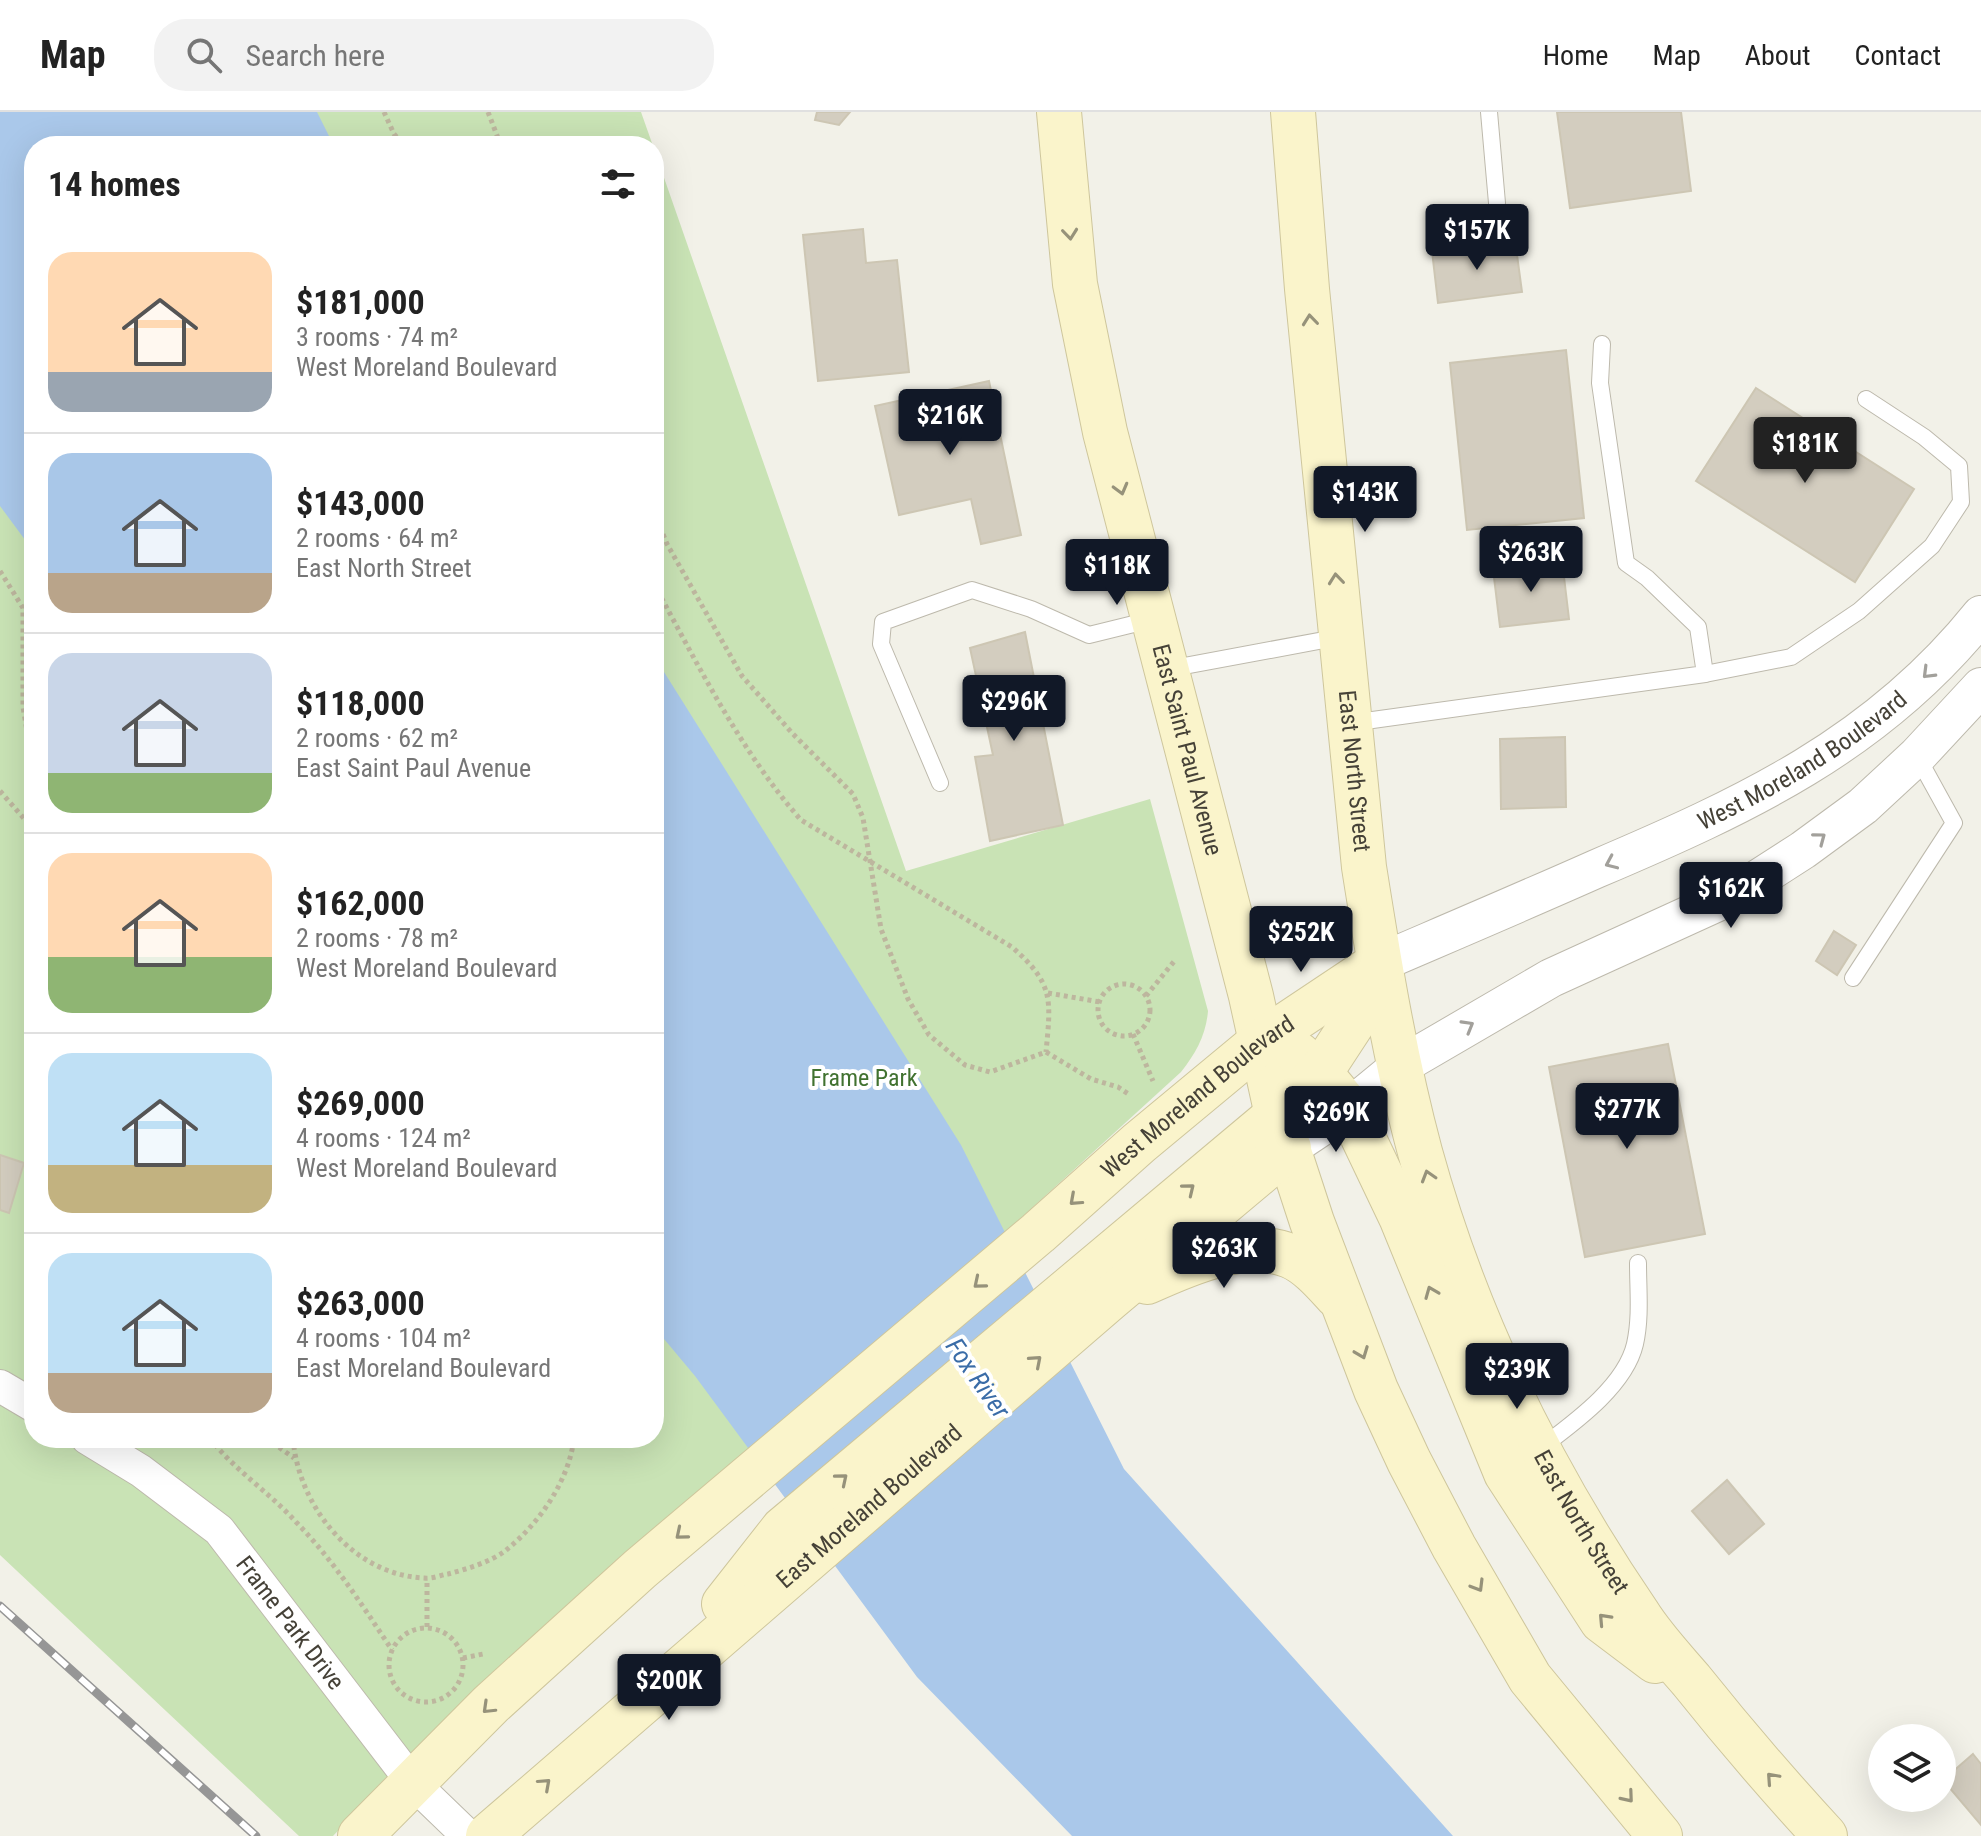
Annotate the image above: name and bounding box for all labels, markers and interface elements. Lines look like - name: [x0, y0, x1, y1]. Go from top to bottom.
- search box: [154, 19, 714, 91]
- text: Map: [40, 33, 106, 77]
- icon: search: [182, 33, 226, 77]
- text: Search here: [246, 38, 385, 73]
- text: Home: [1543, 39, 1608, 72]
- text: Map: [1652, 39, 1701, 72]
- text: About: [1745, 39, 1811, 72]
- text: Contact: [1855, 39, 1941, 72]
- icon: filters: [596, 162, 640, 206]
- text: 14 homes: [48, 164, 181, 204]
- pin: $157K: [1421, 204, 1533, 272]
- text: $157K: [1444, 215, 1510, 245]
- one-way arrow: [1062, 228, 1079, 241]
- text: $181,000: [296, 282, 425, 322]
- icon: home: [112, 284, 208, 380]
- one-way arrow: [1302, 314, 1319, 327]
- text: 3 rooms · 74 m²: [296, 322, 458, 352]
- text: West Moreland Boulevard: [296, 352, 557, 382]
- pin: $216K: [894, 389, 1006, 457]
- text: $216K: [917, 400, 983, 430]
- pin: $181K: [1749, 417, 1861, 485]
- text: $181K: [1772, 428, 1838, 458]
- pin: $143K: [1309, 466, 1421, 534]
- text: $143K: [1332, 477, 1398, 507]
- one-way arrow: [1112, 481, 1128, 495]
- text: $143,000: [296, 483, 425, 523]
- icon: home: [112, 485, 208, 581]
- text: 2 rooms · 64 m²: [296, 523, 458, 553]
- pin: $263K: [1475, 526, 1587, 594]
- text: $263K: [1498, 537, 1564, 567]
- pin: $118K: [1061, 539, 1173, 607]
- text: $118K: [1084, 550, 1150, 580]
- text: East North Street: [296, 553, 472, 583]
- one-way arrow: [1327, 572, 1344, 585]
- street label: East Saint Paul Avenue: [1146, 641, 1228, 858]
- one-way arrow: [1923, 663, 1937, 678]
- pin: $296K: [958, 675, 1070, 743]
- text: $118,000: [296, 683, 425, 723]
- icon: home: [112, 685, 208, 781]
- street label: West Moreland Boulevard: [1693, 685, 1912, 836]
- text: $296K: [981, 686, 1047, 716]
- street label: East North Street: [1333, 689, 1376, 853]
- text: 2 rooms · 62 m²: [296, 723, 458, 753]
- text: East Saint Paul Avenue: [296, 753, 531, 783]
- one-way arrow: [1811, 833, 1825, 848]
- one-way arrow: [1605, 853, 1620, 869]
- pin: $162K: [1675, 862, 1787, 930]
- text: $162K: [1698, 873, 1764, 903]
- text: $162,000: [296, 883, 425, 923]
- icon: home: [112, 885, 208, 981]
- pin: $252K: [1245, 906, 1357, 974]
- text: $252K: [1268, 917, 1334, 947]
- text: 2 rooms · 78 m²: [296, 923, 458, 953]
- text: West Moreland Boulevard: [296, 953, 557, 983]
- street label: West Moreland Boulevard: [1095, 1010, 1299, 1184]
- one-way arrow: [1459, 1020, 1474, 1036]
- park label: Frame Park: [810, 1064, 918, 1092]
- text: $269,000: [296, 1083, 425, 1123]
- pin: $277K: [1571, 1083, 1683, 1151]
- icon: home: [112, 1085, 208, 1181]
- pin: $269K: [1280, 1086, 1392, 1154]
- text: $277K: [1594, 1094, 1660, 1124]
- text: $269K: [1303, 1097, 1369, 1127]
- text: 4 rooms · 124 m²: [296, 1123, 471, 1153]
- text: West Moreland Boulevard: [296, 1153, 557, 1183]
- one-way arrow: [1421, 1170, 1437, 1184]
- one-way arrow: [1179, 1184, 1194, 1199]
- one-way arrow: [1069, 1190, 1084, 1205]
- pin: $263K: [1168, 1222, 1280, 1290]
- text: $263K: [1191, 1233, 1257, 1263]
- one-way arrow: [973, 1273, 988, 1288]
- text: $263,000: [296, 1283, 425, 1323]
- icon: home: [112, 1285, 208, 1381]
- one-way arrow: [1425, 1286, 1441, 1300]
- text: 4 rooms · 104 m²: [296, 1323, 471, 1353]
- water label: Fox River: [940, 1332, 1017, 1425]
- pin: $239K: [1461, 1343, 1573, 1411]
- one-way arrow: [1352, 1345, 1369, 1359]
- text: East Moreland Boulevard: [296, 1353, 551, 1383]
- text: $239K: [1484, 1354, 1550, 1384]
- one-way arrow: [1027, 1356, 1042, 1371]
- street label: East Moreland Boulevard: [771, 1419, 967, 1594]
- street label: East North Street: [1528, 1445, 1635, 1599]
- one-way arrow: [833, 1474, 848, 1489]
- one-way arrow: [676, 1524, 691, 1539]
- street label: Frame Park Drive: [230, 1551, 350, 1695]
- one-way arrow: [1468, 1577, 1483, 1592]
- one-way arrow: [1598, 1614, 1613, 1628]
- pin: $200K: [613, 1654, 725, 1722]
- text: $200K: [636, 1665, 702, 1695]
- one-way arrow: [483, 1699, 497, 1713]
- map controls: [1868, 1724, 1956, 1812]
- button: layers: [1868, 1724, 1956, 1812]
- one-way arrow: [1768, 1773, 1782, 1788]
- one-way arrow: [536, 1779, 551, 1793]
- one-way arrow: [1618, 1787, 1633, 1802]

